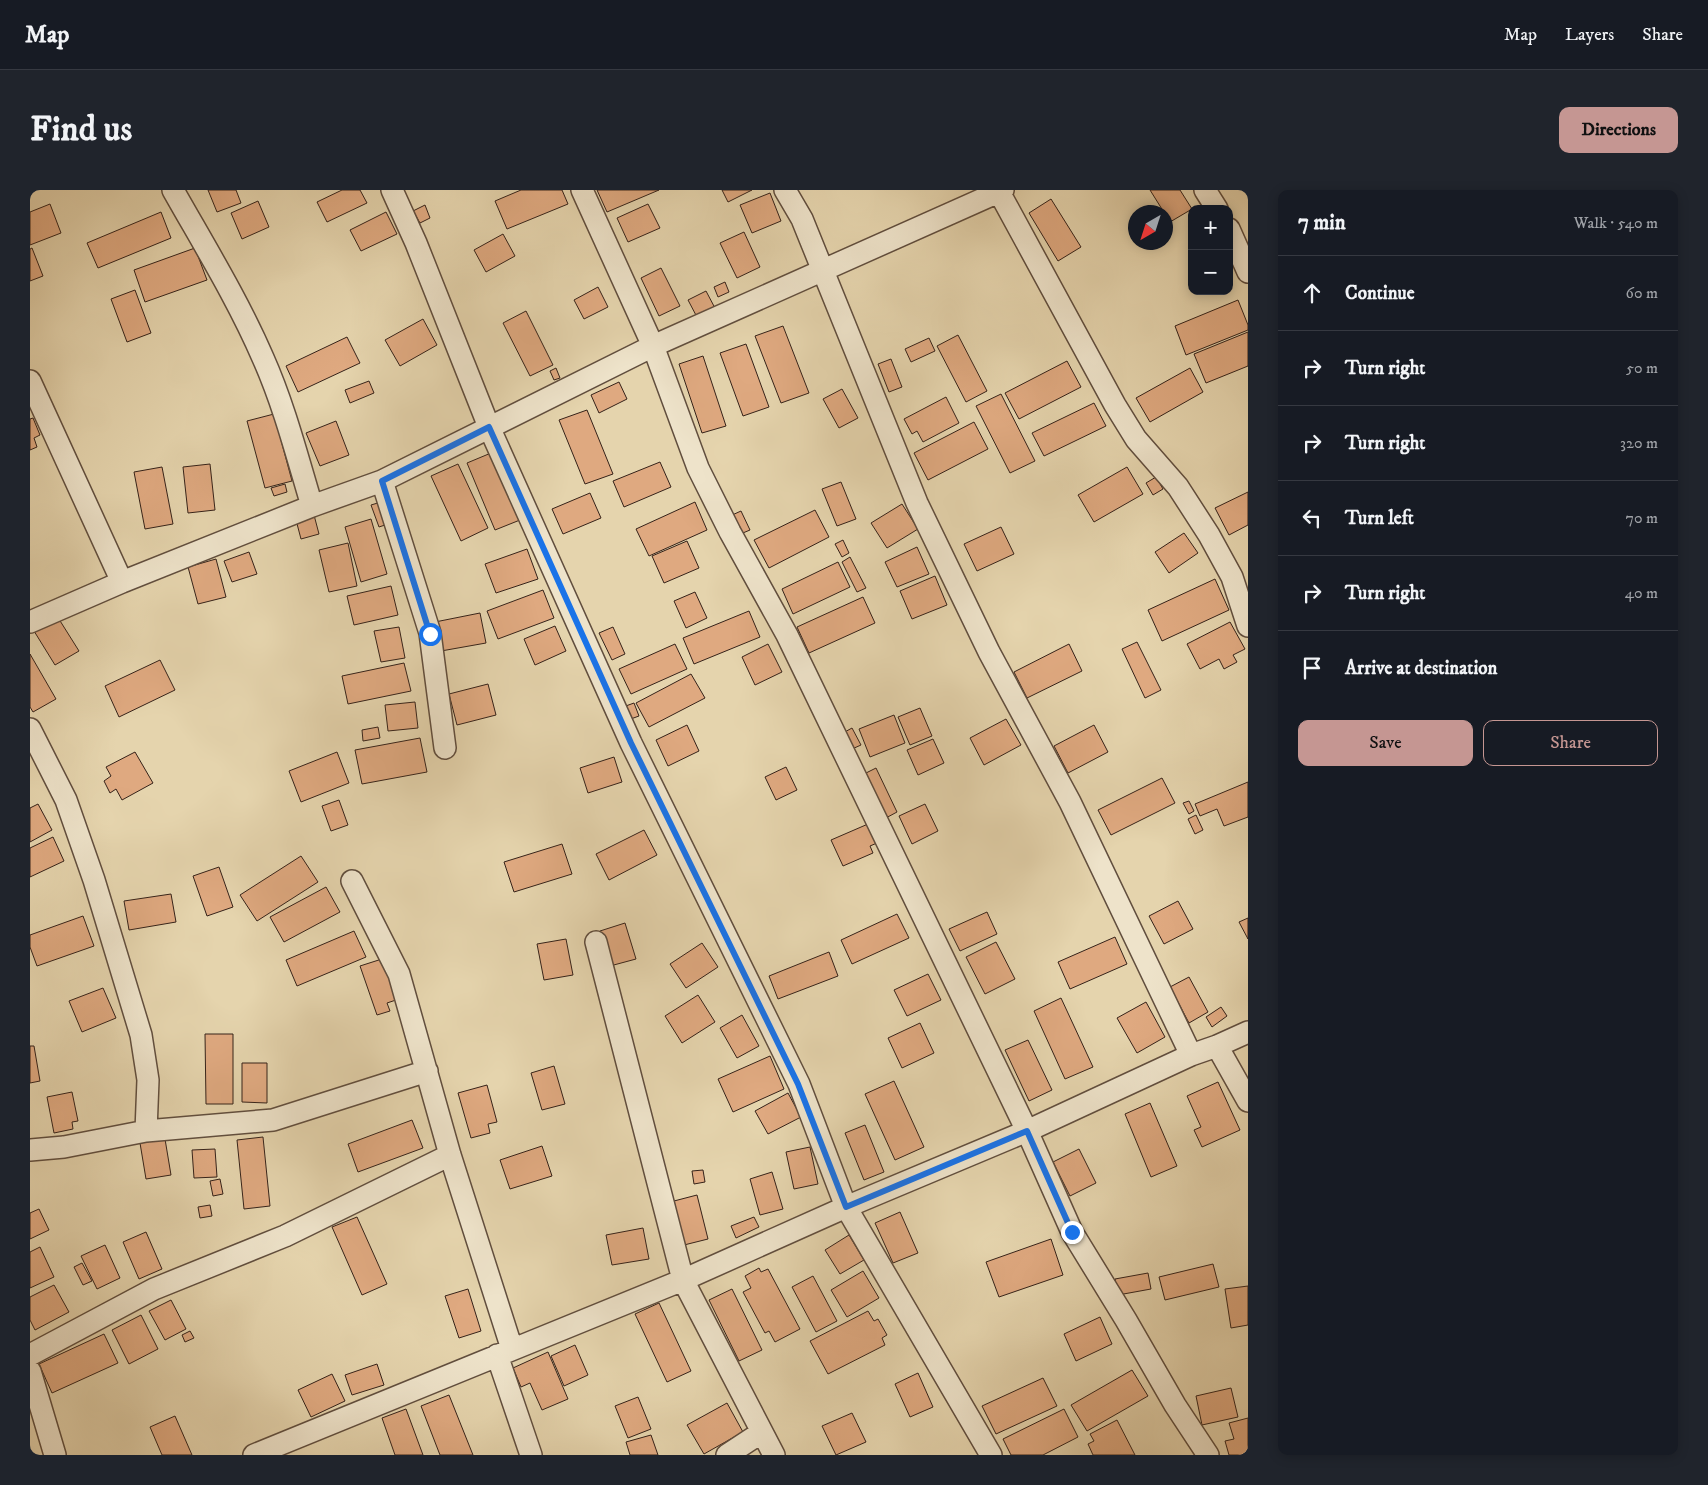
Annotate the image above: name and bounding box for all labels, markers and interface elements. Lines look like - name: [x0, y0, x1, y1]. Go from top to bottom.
- text: Map: [25, 20, 69, 50]
- text: Map: [1504, 24, 1537, 46]
- text: Layers: [1565, 24, 1614, 46]
- text: Share: [1642, 24, 1683, 46]
- button: Directions: [1559, 107, 1678, 153]
- text: Find us: [30, 108, 132, 152]
- north arrow: [1128, 205, 1173, 250]
- map controls: [1188, 205, 1233, 295]
- button: +: [1188, 205, 1233, 250]
- text: 7 min: [1298, 210, 1346, 236]
- text: Walk · 540 m: [1574, 213, 1658, 233]
- button: −: [1188, 250, 1233, 295]
- icon: ahead: [1298, 279, 1326, 307]
- text: Continue: [1345, 282, 1415, 305]
- text: 60 m: [1626, 283, 1658, 303]
- icon: right: [1298, 354, 1326, 382]
- text: Turn right: [1345, 357, 1425, 380]
- text: 50 m: [1626, 358, 1658, 378]
- icon: right: [1298, 429, 1326, 457]
- text: Turn right: [1345, 432, 1425, 455]
- text: 320 m: [1620, 433, 1658, 453]
- icon: left: [1298, 504, 1326, 532]
- text: Turn left: [1345, 507, 1414, 530]
- text: 70 m: [1626, 508, 1658, 528]
- icon: right: [1298, 579, 1326, 607]
- text: Turn right: [1345, 582, 1425, 605]
- text: 40 m: [1625, 583, 1658, 603]
- route start: [419, 623, 442, 646]
- icon: arrive: [1298, 654, 1326, 682]
- text: Arrive at destination: [1345, 657, 1497, 680]
- button: Save: [1298, 720, 1473, 766]
- button: Share: [1483, 720, 1658, 766]
- route end: [1061, 1221, 1084, 1244]

